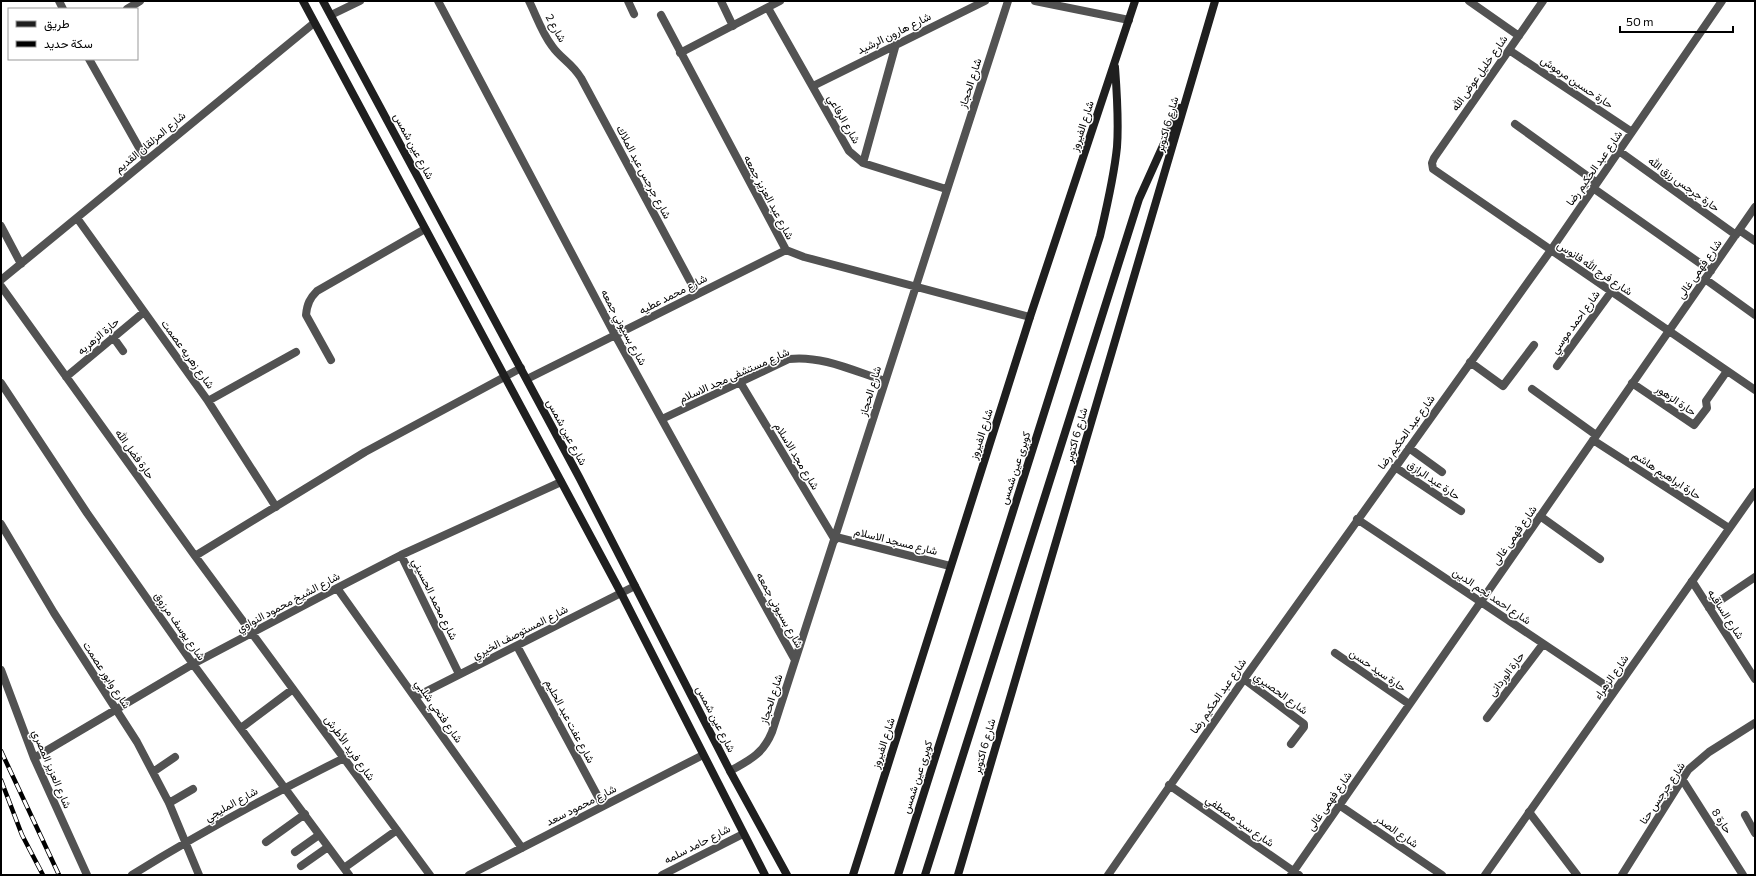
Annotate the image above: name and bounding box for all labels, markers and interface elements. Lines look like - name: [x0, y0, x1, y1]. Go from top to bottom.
- legend: [8, 8, 138, 60]
- scale bar: [1620, 8, 1733, 34]
- street label: شارع هارون الرشيد: [855, 9, 934, 58]
- street label: شارع 2: [542, 11, 570, 45]
- text: 50 m: [1626, 14, 1654, 28]
- text: طريق: [44, 16, 70, 32]
- street label: شارع خليل عوض الله: [1448, 32, 1511, 114]
- text: سكة حديد: [44, 36, 93, 51]
- street label: حارة حسين مرموش: [1538, 53, 1616, 111]
- street label: شارع الحجاز: [955, 56, 986, 111]
- street label: شارع الرفاعي: [822, 92, 864, 148]
- street label: شارع 6 اكتوبر: [1152, 94, 1183, 154]
- street label: شارع الفيروز: [1067, 99, 1098, 154]
- street label: شارع المزلقان القديم: [112, 108, 189, 176]
- street label: شارع عين شمس: [390, 110, 437, 182]
- street label: شارع جرجس عبد الملاك: [613, 123, 675, 222]
- street label: شارع عبد الحكيم رضا: [1563, 127, 1626, 209]
- street label: شارع عبد العزيز جمعه: [740, 152, 797, 242]
- street label: حارة جرجس رزق الله: [1646, 153, 1722, 215]
- street label: شارع فهمى غالى: [1673, 236, 1726, 302]
- street label: شارع فرج الله فانوس: [1554, 238, 1636, 299]
- street label: شارع محمد عطيه: [637, 271, 710, 318]
- street label: شارع بسيوني جمعه: [595, 286, 650, 369]
- street label: شارع احمد موسي: [1547, 287, 1605, 358]
- street label: حارة الزهريه: [74, 314, 122, 358]
- street label: شارع زهريه عصمت: [157, 317, 218, 392]
- street label: شارع مستشفى مجد الاسلام: [677, 344, 792, 407]
- street label: شارع الحجاز: [855, 364, 885, 419]
- street label: حارة الزهور: [1652, 381, 1699, 419]
- street label: شارع عبد الحكيم رضا: [1374, 392, 1439, 473]
- street label: شارع عين شمس: [543, 396, 590, 468]
- street label: شارع 6 اكتوبر: [1061, 405, 1092, 465]
- street label: شارع الفيروز: [966, 407, 997, 462]
- street label: شارع مجد الاسلام: [771, 420, 823, 493]
- street label: حارة فضل الله: [112, 426, 158, 482]
- street label: كوبرى عين شمس: [997, 430, 1033, 506]
- street label: حارة ابراهيم هاشم: [1629, 448, 1704, 503]
- street label: حارة عبد الرازق: [1405, 457, 1463, 503]
- street label: شارع فهمى غالى: [1488, 502, 1541, 568]
- street label: شارع مسجد الاسلام: [853, 524, 939, 559]
- street label: شارع محمد الحسيني: [406, 556, 461, 644]
- street label: شارع احمد نجم الدين: [1450, 565, 1534, 628]
- street label: شارع الشيخ محمود النواوي: [234, 569, 344, 638]
- street label: شارع بسيوني جمعه: [751, 570, 807, 652]
- street label: شارع الساقيه: [1704, 586, 1748, 642]
- street label: شارع يوسف مرزوق: [150, 589, 209, 664]
- street label: شارع المستوصف الخيري: [470, 602, 572, 665]
- street label: شارع وابور عصمت: [79, 639, 134, 712]
- street label: حارة سيد حسن: [1347, 645, 1409, 695]
- street label: حارة الوردانى: [1485, 649, 1527, 699]
- street label: شارع الزهراء: [1591, 652, 1633, 703]
- street label: شارع عبد الحكيم رضا: [1187, 655, 1250, 737]
- street label: شارع الحصيري: [1250, 669, 1311, 720]
- street label: شارع الحجاز: [756, 672, 787, 727]
- street label: شارع فتحي شلبي: [410, 677, 466, 747]
- street label: شارع عفت عبد الحليم: [541, 677, 598, 766]
- street label: شارع عين شمس: [692, 683, 739, 755]
- street label: شارع فريد الأطرش: [321, 713, 379, 784]
- street label: شارع الفيروز: [868, 716, 899, 771]
- street label: شارع 6 اكتوبر: [969, 716, 1000, 776]
- street label: شارع العزيز المصري: [26, 728, 75, 812]
- street label: كوبرى عين شمس: [899, 739, 935, 815]
- street label: شارع جرجس حنا: [1636, 759, 1689, 827]
- street label: شارع فهمى غالى: [1303, 768, 1356, 834]
- street label: شارع محمود سعد: [544, 781, 619, 830]
- street label: شارع المليجي: [202, 784, 262, 827]
- street label: شارع سيد مصطفي: [1201, 792, 1277, 852]
- street label: حارة 8: [1709, 806, 1735, 836]
- street label: شارع الصدر: [1372, 811, 1421, 852]
- street label: شارع حامد سلمه: [662, 821, 733, 868]

